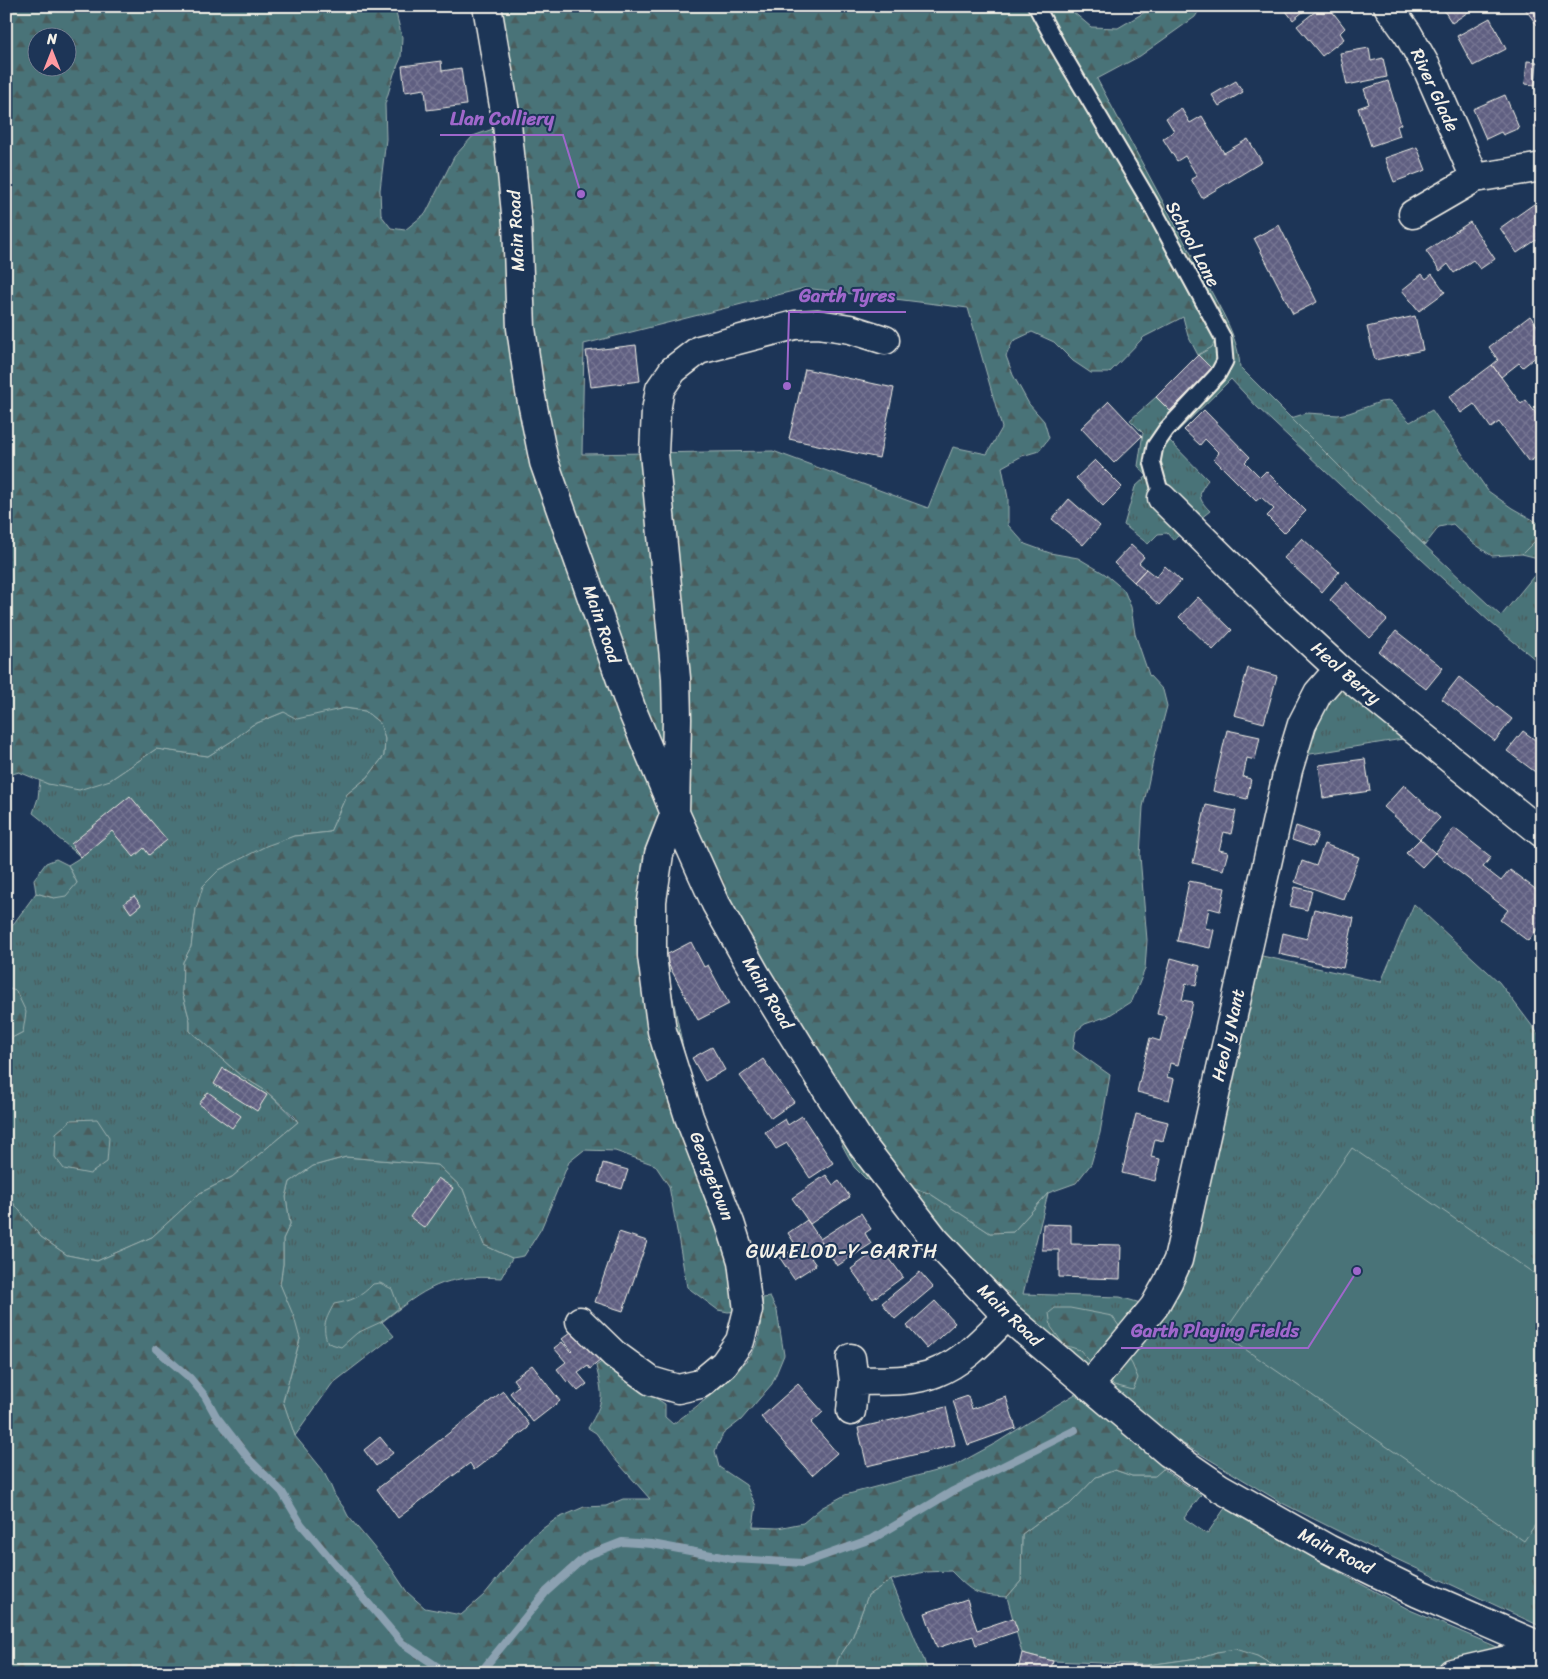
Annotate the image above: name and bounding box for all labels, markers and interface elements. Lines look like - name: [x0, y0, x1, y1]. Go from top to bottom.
- text: N: [46, 27, 57, 52]
- north arrow: [28, 28, 78, 78]
- street label: River Glade: [1402, 43, 1468, 137]
- callout: Llan Colliery: [440, 101, 563, 135]
- text: Llan Colliery: [450, 102, 555, 135]
- street label: Main Road: [498, 188, 534, 273]
- street label: School Lane: [1157, 195, 1229, 293]
- callout: Garth Tyres: [789, 278, 906, 312]
- text: Garth Tyres: [798, 279, 896, 312]
- street label: Main Road: [574, 580, 631, 669]
- street label: Heol Berry: [1303, 633, 1389, 713]
- street label: Main Road: [733, 950, 803, 1037]
- street label: Heol y Nant: [1202, 985, 1254, 1084]
- street label: Georgetown: [680, 1127, 744, 1226]
- district label: GWAELOD-Y-GARTH: [746, 1234, 938, 1269]
- street label: Main Road: [970, 1275, 1051, 1356]
- callout: Garth Playing Fields: [1121, 1314, 1308, 1348]
- text: Garth Playing Fields: [1130, 1314, 1300, 1347]
- street label: Main Road: [1292, 1518, 1381, 1584]

